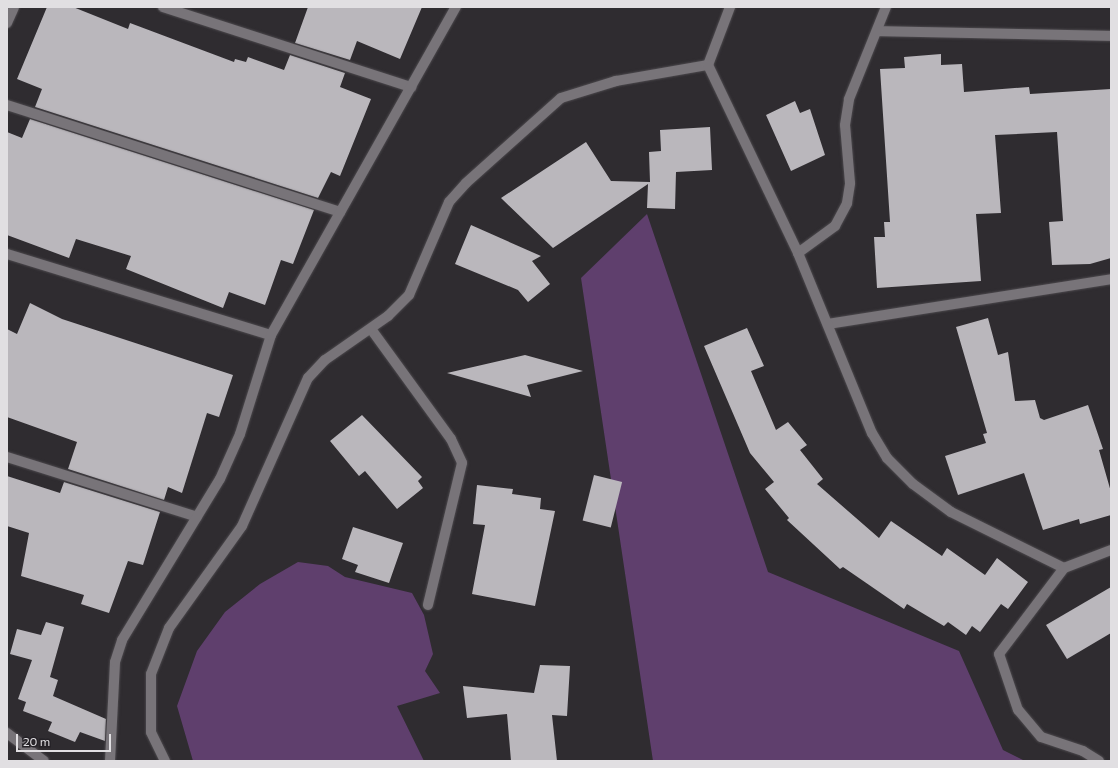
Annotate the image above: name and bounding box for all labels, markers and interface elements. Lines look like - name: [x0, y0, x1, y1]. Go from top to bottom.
- scale bar: [18, 726, 113, 752]
- text: 20 m: [23, 734, 50, 748]

